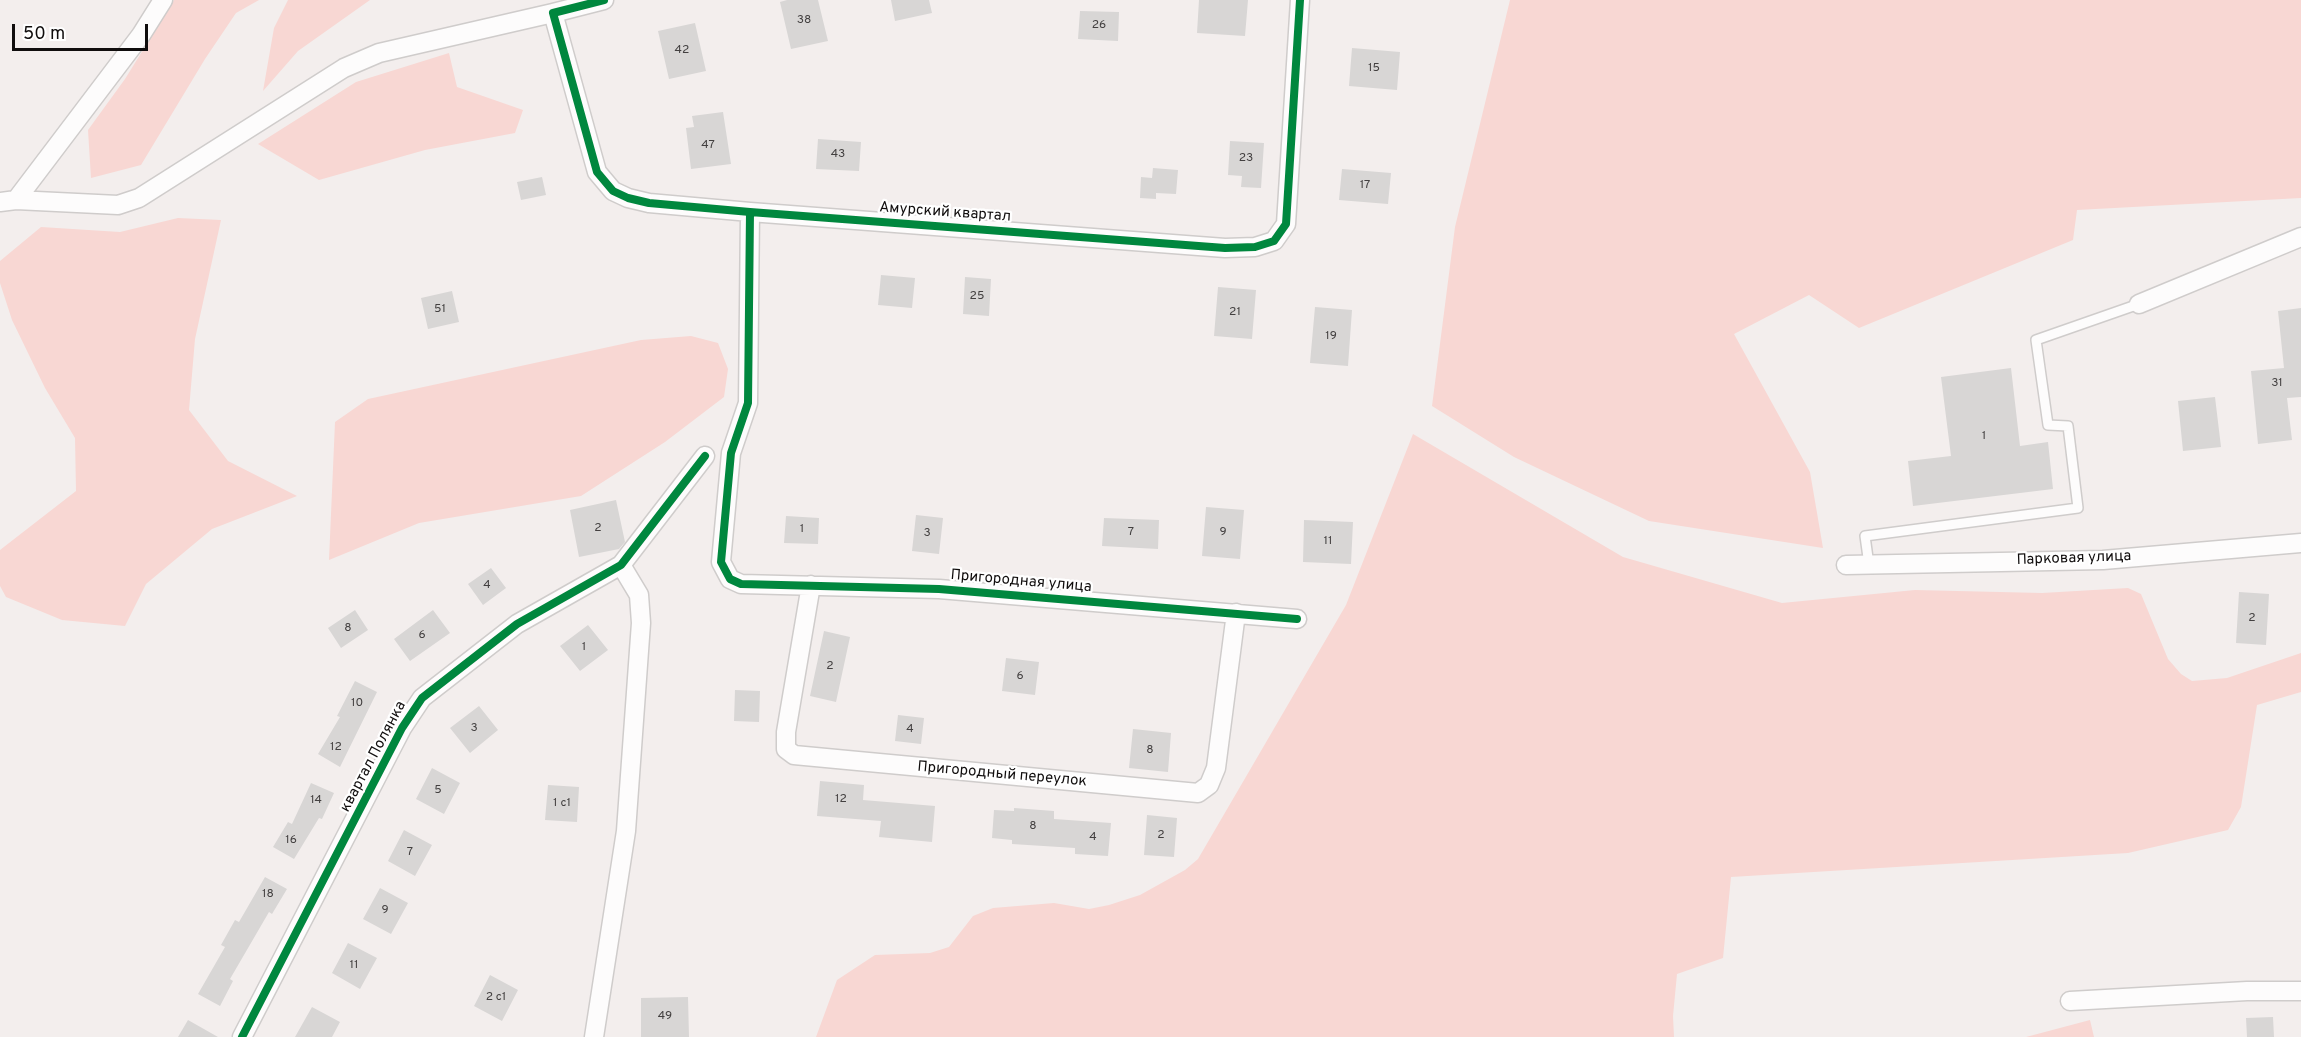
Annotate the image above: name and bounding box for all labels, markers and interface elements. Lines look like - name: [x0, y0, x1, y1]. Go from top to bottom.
- scale bar: [15, 12, 152, 50]
- house number: 38: [797, 14, 811, 28]
- house number: 26: [1092, 19, 1106, 33]
- text: 50 m: [23, 23, 65, 46]
- house number: 42: [675, 44, 689, 58]
- house number: 15: [1368, 62, 1380, 76]
- house number: 47: [701, 139, 715, 153]
- house number: 43: [831, 148, 845, 162]
- house number: 23: [1239, 152, 1253, 166]
- house number: 17: [1360, 179, 1370, 193]
- street label: Амурский квартал: [878, 199, 1012, 227]
- house number: 25: [970, 290, 984, 304]
- house number: 51: [434, 303, 446, 317]
- house number: 21: [1229, 306, 1241, 320]
- house number: 19: [1325, 330, 1337, 344]
- house number: 31: [2271, 377, 2283, 391]
- house number: 1: [1982, 430, 1986, 444]
- house number: 2: [594, 522, 602, 536]
- house number: 1: [800, 523, 804, 537]
- house number: 7: [1128, 526, 1134, 540]
- house number: 9: [1219, 526, 1227, 540]
- house number: 3: [923, 527, 931, 541]
- house number: 11: [1324, 535, 1332, 549]
- street label: Парковая улица: [2016, 548, 2132, 570]
- street label: Пригородная улица: [950, 567, 1092, 597]
- house number: 4: [483, 579, 491, 593]
- house number: 2: [2248, 612, 2256, 626]
- house number: 8: [344, 622, 352, 636]
- house number: 6: [418, 629, 426, 643]
- house number: 1: [582, 641, 586, 655]
- house number: 2: [826, 660, 834, 674]
- house number: 6: [1016, 670, 1024, 684]
- house number: 10: [351, 697, 363, 711]
- street label: квартал Полянка: [337, 698, 411, 816]
- house number: 3: [470, 722, 478, 736]
- house number: 4: [906, 723, 914, 737]
- house number: 12: [330, 741, 342, 755]
- house number: 8: [1146, 744, 1154, 758]
- street label: Пригородный переулок: [916, 759, 1088, 791]
- house number: 5: [434, 784, 442, 798]
- house number: 12: [835, 793, 847, 807]
- house number: 14: [310, 794, 322, 808]
- house number: 1 с1: [553, 797, 571, 811]
- house number: 8: [1029, 820, 1037, 834]
- house number: 2: [1157, 829, 1165, 843]
- house number: 4: [1089, 831, 1097, 845]
- house number: 16: [285, 834, 297, 848]
- house number: 7: [407, 846, 413, 860]
- house number: 18: [262, 888, 274, 902]
- house number: 9: [381, 904, 389, 918]
- house number: 11: [350, 959, 358, 973]
- house number: 2 с1: [486, 991, 506, 1005]
- house number: 49: [658, 1010, 672, 1024]

